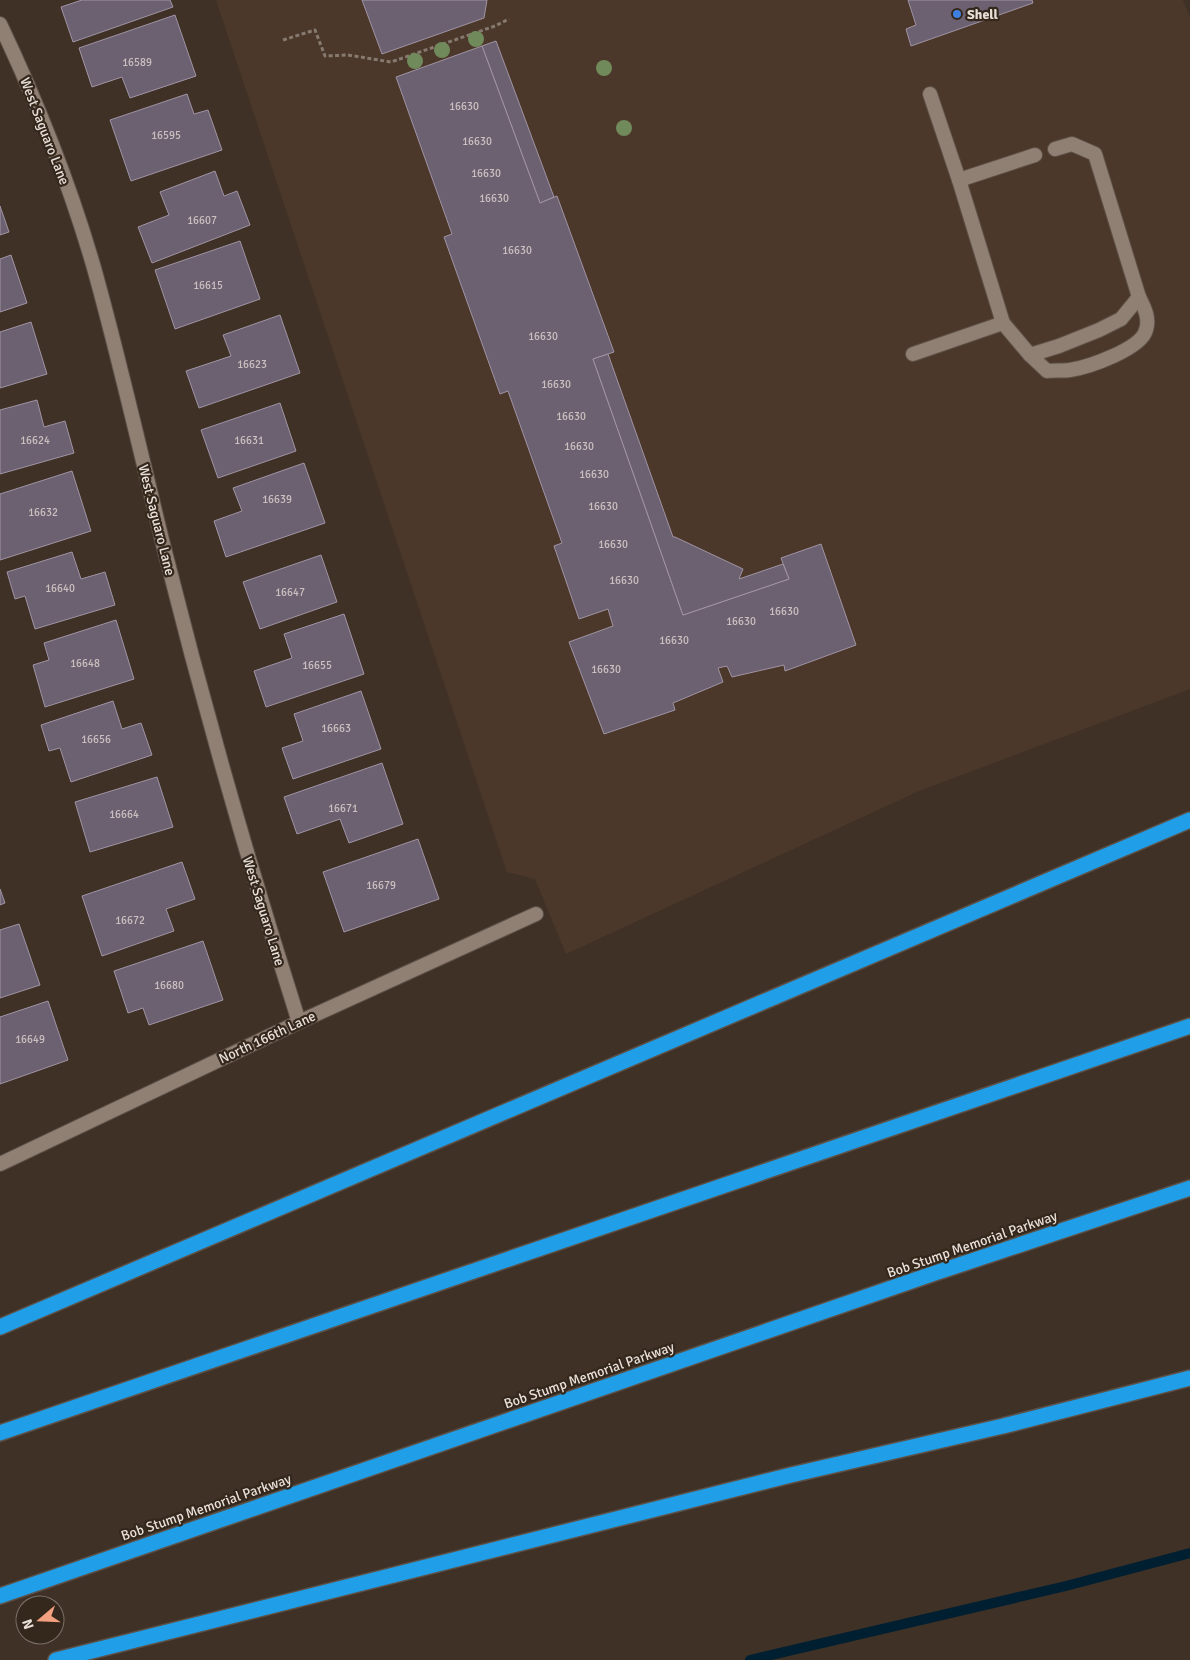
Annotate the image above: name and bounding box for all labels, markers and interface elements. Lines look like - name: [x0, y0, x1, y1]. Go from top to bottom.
- place label: Shell: [967, 6, 999, 23]
- marker: Shell: [951, 8, 963, 20]
- house number: 16589: [122, 56, 152, 69]
- street label: West Saguaro Lane: [16, 75, 73, 187]
- house number: 16630: [449, 100, 479, 113]
- house number: 16595: [151, 129, 181, 142]
- house number: 16630: [462, 135, 492, 148]
- house number: 16630: [471, 167, 501, 180]
- house number: 16630: [479, 192, 509, 205]
- house number: 16607: [187, 214, 217, 227]
- house number: 16630: [502, 244, 532, 257]
- house number: 16615: [193, 279, 223, 292]
- house number: 16630: [528, 330, 558, 343]
- house number: 16623: [237, 358, 267, 371]
- house number: 16630: [541, 378, 571, 391]
- house number: 16630: [556, 410, 586, 423]
- house number: 16624: [20, 434, 50, 447]
- house number: 16631: [234, 434, 264, 447]
- house number: 16630: [564, 440, 594, 453]
- street label: West Saguaro Lane: [135, 463, 179, 577]
- house number: 16630: [579, 468, 609, 481]
- house number: 16639: [262, 493, 292, 506]
- house number: 16630: [588, 500, 618, 513]
- house number: 16632: [28, 506, 58, 519]
- house number: 16630: [598, 538, 628, 551]
- house number: 16630: [609, 574, 639, 587]
- house number: 16640: [45, 582, 75, 595]
- house number: 16647: [275, 586, 305, 599]
- house number: 16630: [769, 605, 799, 618]
- house number: 16630: [726, 615, 756, 628]
- house number: 16630: [659, 634, 689, 647]
- house number: 16648: [70, 657, 100, 670]
- house number: 16655: [302, 659, 332, 672]
- house number: 16630: [591, 663, 621, 676]
- house number: 16663: [321, 722, 351, 735]
- house number: 16656: [81, 733, 111, 746]
- house number: 16671: [328, 802, 358, 815]
- house number: 16664: [109, 808, 139, 821]
- street label: West Saguaro Lane: [239, 854, 288, 968]
- house number: 16679: [366, 879, 396, 892]
- house number: 16672: [115, 914, 145, 927]
- house number: 16680: [154, 979, 184, 992]
- street label: North 166th Lane: [216, 1008, 318, 1067]
- house number: 16649: [15, 1033, 45, 1046]
- street label: Bob Stump Memorial Parkway: [885, 1207, 1060, 1282]
- street label: Bob Stump Memorial Parkway: [502, 1338, 677, 1413]
- street label: Bob Stump Memorial Parkway: [119, 1470, 294, 1545]
- north arrow: [15, 1595, 65, 1645]
- text: N: [19, 1617, 38, 1631]

